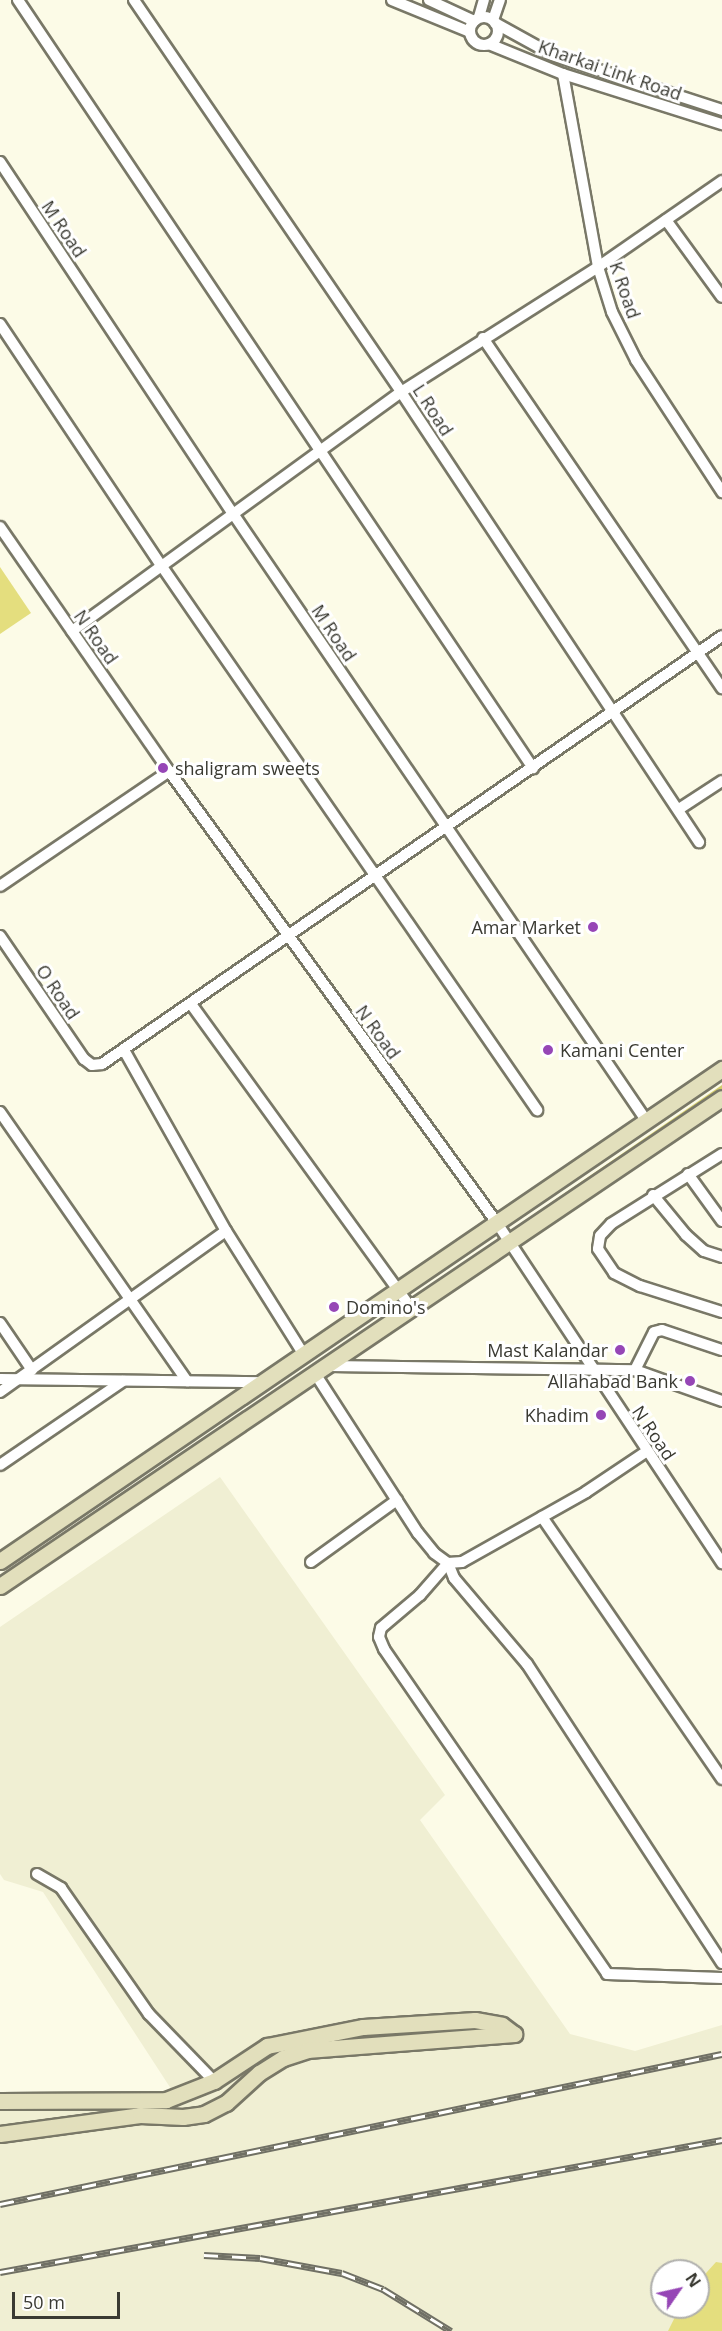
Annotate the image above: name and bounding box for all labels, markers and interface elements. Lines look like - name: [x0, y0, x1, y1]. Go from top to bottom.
- street label: Kharkai Link Road: [535, 35, 685, 105]
- street label: M Road: [37, 197, 91, 261]
- street label: K Road: [605, 259, 645, 321]
- street label: L Road: [408, 380, 458, 440]
- street label: M Road: [307, 601, 361, 665]
- street label: N Road: [70, 606, 122, 668]
- place label: shaligram sweets: [175, 757, 320, 779]
- marker: shaligram sweets: [156, 761, 170, 775]
- place label: Amar Market: [471, 916, 581, 938]
- marker: Amar Market: [586, 920, 600, 934]
- street label: O Road: [32, 960, 84, 1024]
- street label: N Road: [351, 1001, 405, 1063]
- place label: Kamani Center: [560, 1039, 684, 1061]
- marker: Kamani Center: [541, 1043, 555, 1057]
- place label: Domino's: [346, 1296, 425, 1318]
- marker: Domino's: [327, 1300, 341, 1314]
- place label: Mast Kalandar: [487, 1339, 608, 1361]
- marker: Mast Kalandar: [613, 1343, 627, 1357]
- place label: Allahabad Bank: [548, 1370, 678, 1392]
- marker: Allahabad Bank: [683, 1374, 697, 1388]
- street label: N Road: [628, 1402, 680, 1464]
- place label: Khadim: [525, 1404, 589, 1426]
- marker: Khadim: [594, 1408, 608, 1422]
- north arrow: [650, 2259, 710, 2319]
- text: N: [681, 2269, 706, 2292]
- scale bar: [15, 2280, 123, 2318]
- text: 50 m: [23, 2290, 65, 2314]

